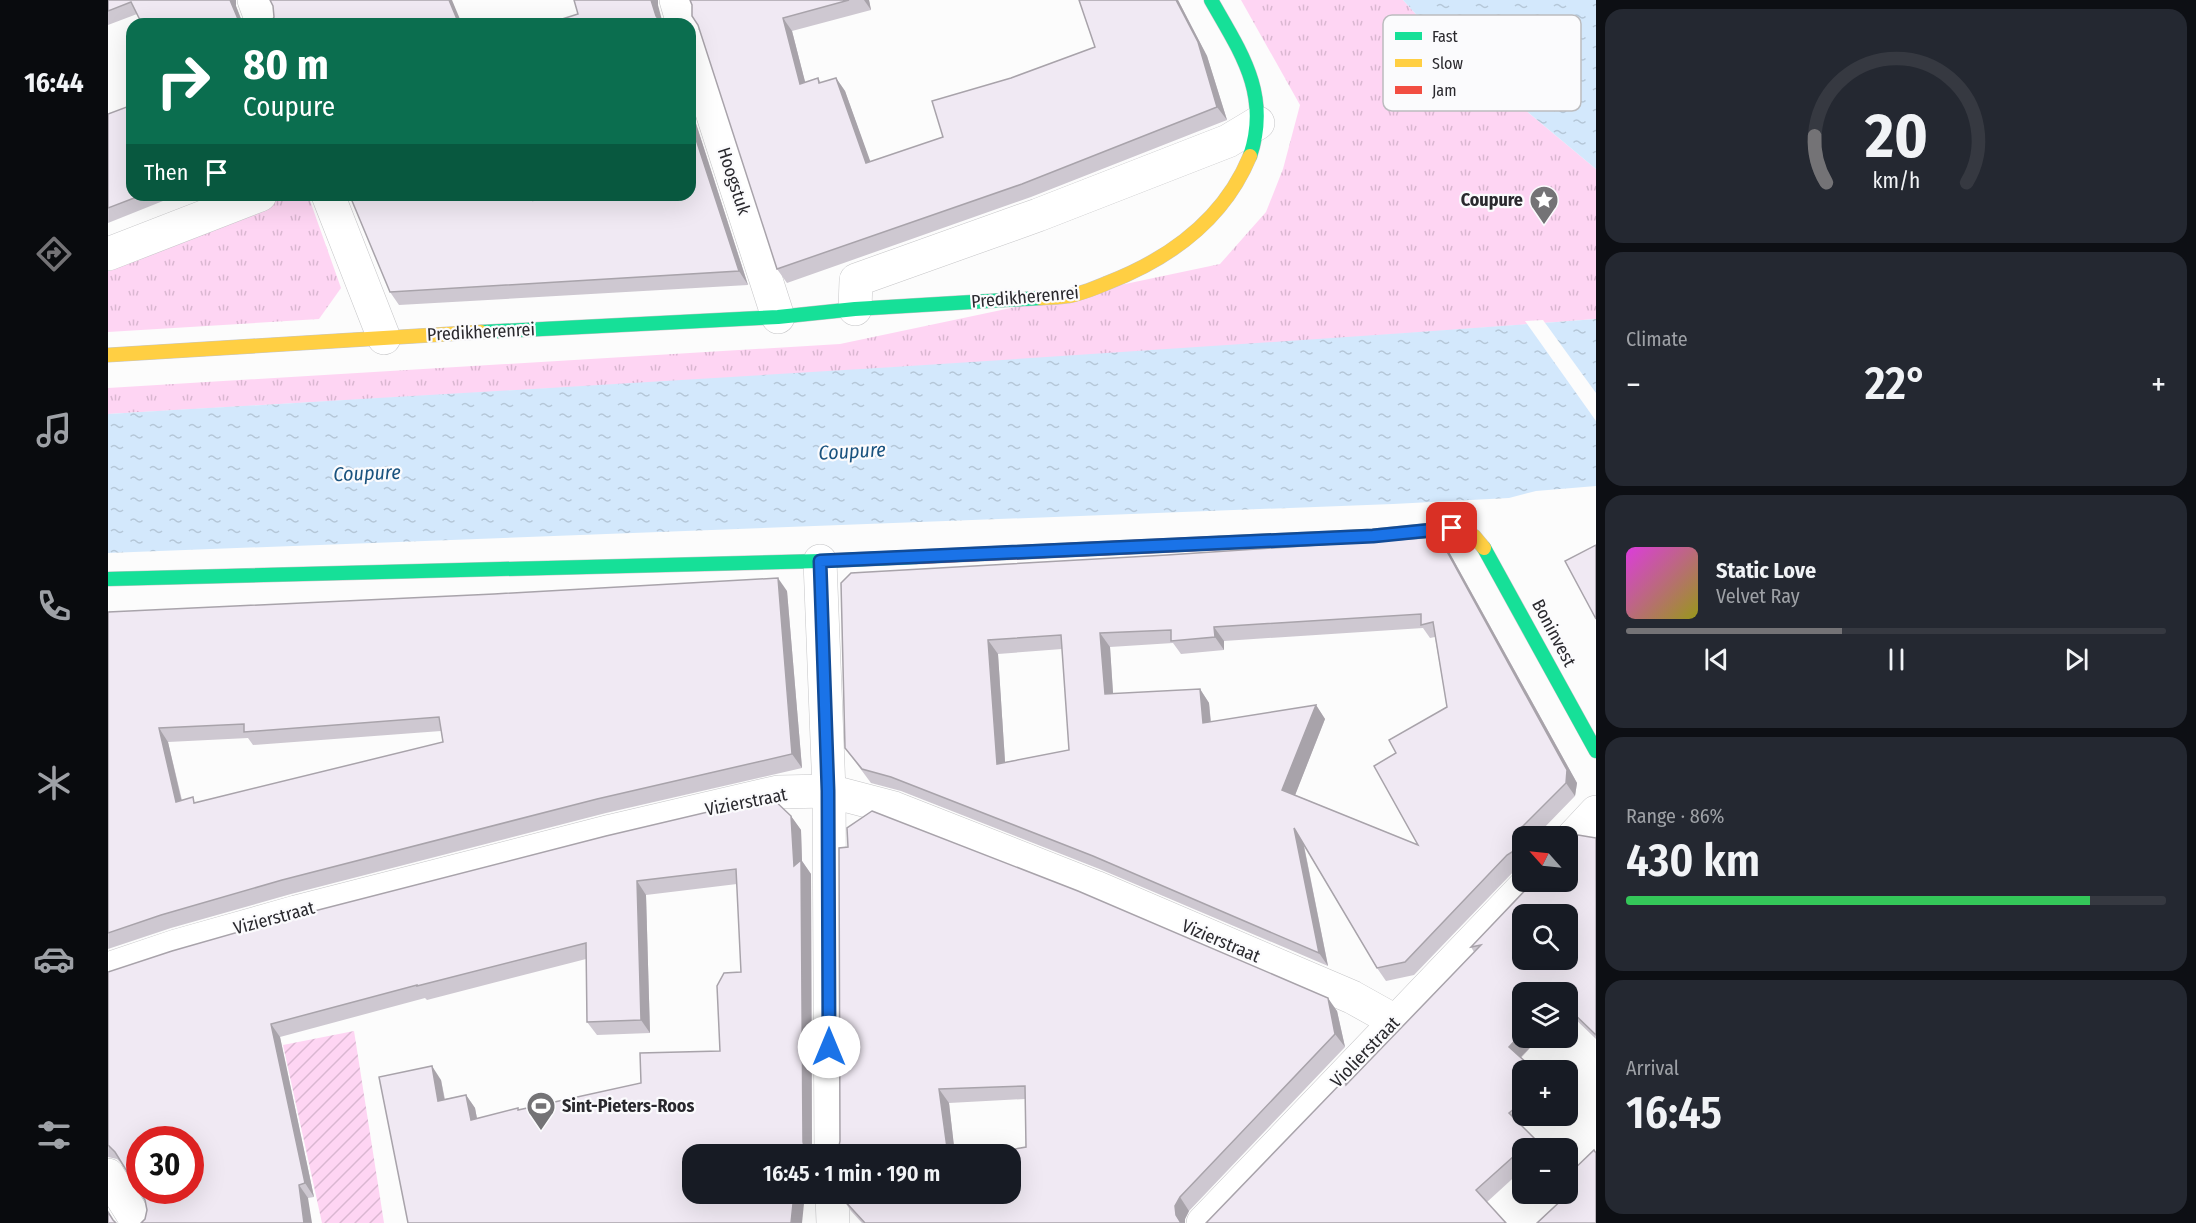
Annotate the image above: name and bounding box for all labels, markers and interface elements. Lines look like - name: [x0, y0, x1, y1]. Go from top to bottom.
- legend: [1383, 15, 1581, 111]
- text: Fast: [1432, 27, 1459, 46]
- text: 80 m: [243, 40, 329, 90]
- icon: right: [144, 42, 222, 120]
- text: Slow: [1432, 54, 1463, 73]
- text: 16:44: [24, 67, 84, 99]
- text: Jam: [1432, 81, 1457, 100]
- text: Coupure: [243, 91, 335, 123]
- text: 20: [1864, 99, 1927, 174]
- street label: Hoogstuk: [713, 145, 755, 218]
- icon: arrive: [200, 156, 233, 189]
- text: Then: [144, 159, 188, 186]
- text: km/h: [1872, 168, 1920, 194]
- place icon: Coupure: [1528, 184, 1560, 226]
- place label: Coupure: [1461, 189, 1523, 211]
- icon: directions: [33, 233, 75, 275]
- street label: Predikherenrei: [970, 281, 1080, 313]
- street label: Predikherenrei: [426, 318, 536, 346]
- text: Climate: [1626, 327, 1688, 351]
- text: 22°: [1865, 357, 1927, 411]
- text: −: [1626, 365, 1641, 405]
- text: +: [2151, 365, 2166, 405]
- icon: music: [33, 409, 75, 451]
- water label: Coupure: [818, 437, 887, 465]
- water label: Coupure: [333, 460, 402, 486]
- pin: [1426, 502, 1477, 553]
- icon: arrive: [1435, 511, 1468, 544]
- text: Static Love: [1716, 557, 1816, 584]
- text: Velvet Ray: [1716, 584, 1800, 608]
- icon: phone: [33, 585, 75, 627]
- street label: Boninvest: [1527, 596, 1581, 671]
- icon: previous: [1700, 643, 1733, 676]
- icon: pause: [1880, 643, 1913, 676]
- icon: next: [2060, 643, 2093, 676]
- icon: climate: [33, 762, 75, 804]
- street label: Vizierstraat: [703, 783, 789, 821]
- text: Range · 86%: [1626, 804, 1725, 828]
- north arrow: [1512, 826, 1578, 892]
- map controls: [1512, 826, 1578, 1204]
- text: 430 km: [1626, 834, 1760, 888]
- street label: Vizierstraat: [231, 897, 317, 939]
- button: search: [1512, 904, 1578, 970]
- street label: Vizierstraat: [1179, 915, 1264, 967]
- icon: car: [33, 938, 75, 980]
- button: layers: [1512, 982, 1578, 1048]
- street label: Violierstraat: [1326, 1012, 1404, 1092]
- position arrow: [797, 1015, 861, 1079]
- text: Arrival: [1626, 1056, 1679, 1080]
- button: +: [1512, 1060, 1578, 1126]
- text: 16:45: [1626, 1086, 1722, 1140]
- sports icon: Sint-Pieters-Roos: [525, 1090, 557, 1132]
- place label: Sint-Pieters-Roos: [562, 1095, 694, 1117]
- icon: filters: [33, 1114, 75, 1156]
- speed limit sign: 30: [126, 1126, 204, 1204]
- button: −: [1512, 1138, 1578, 1204]
- text: 16:45 · 1 min · 190 m: [763, 1160, 940, 1187]

